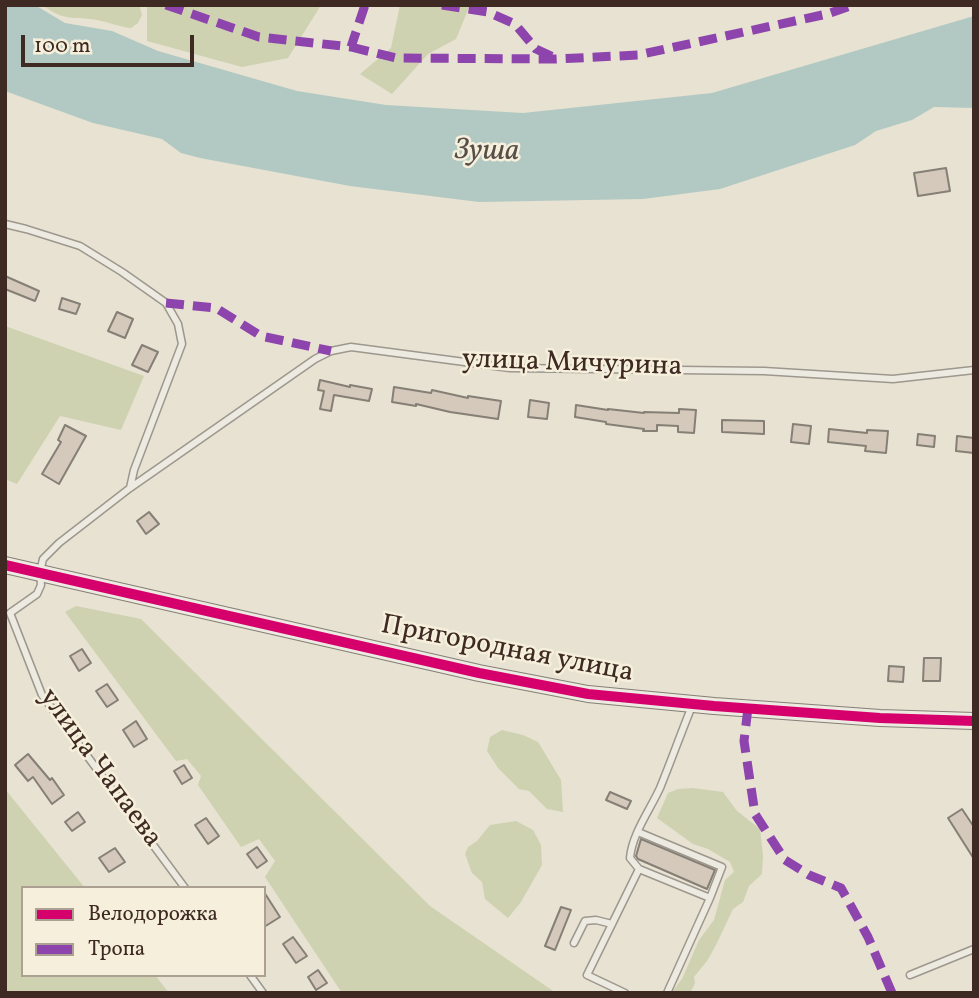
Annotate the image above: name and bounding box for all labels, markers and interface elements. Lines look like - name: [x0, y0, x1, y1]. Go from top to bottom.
- scale bar: [24, 21, 198, 65]
- text: 100 m: [34, 32, 91, 61]
- water label: Зуша: [454, 134, 520, 172]
- street label: улица Мичурина: [461, 344, 683, 386]
- street label: Пригородная улица: [378, 610, 636, 692]
- street label: улица Чапаева: [30, 683, 168, 855]
- legend: [21, 886, 266, 977]
- text: Велодорожка: [88, 900, 218, 929]
- text: Тропа: [88, 935, 145, 964]

